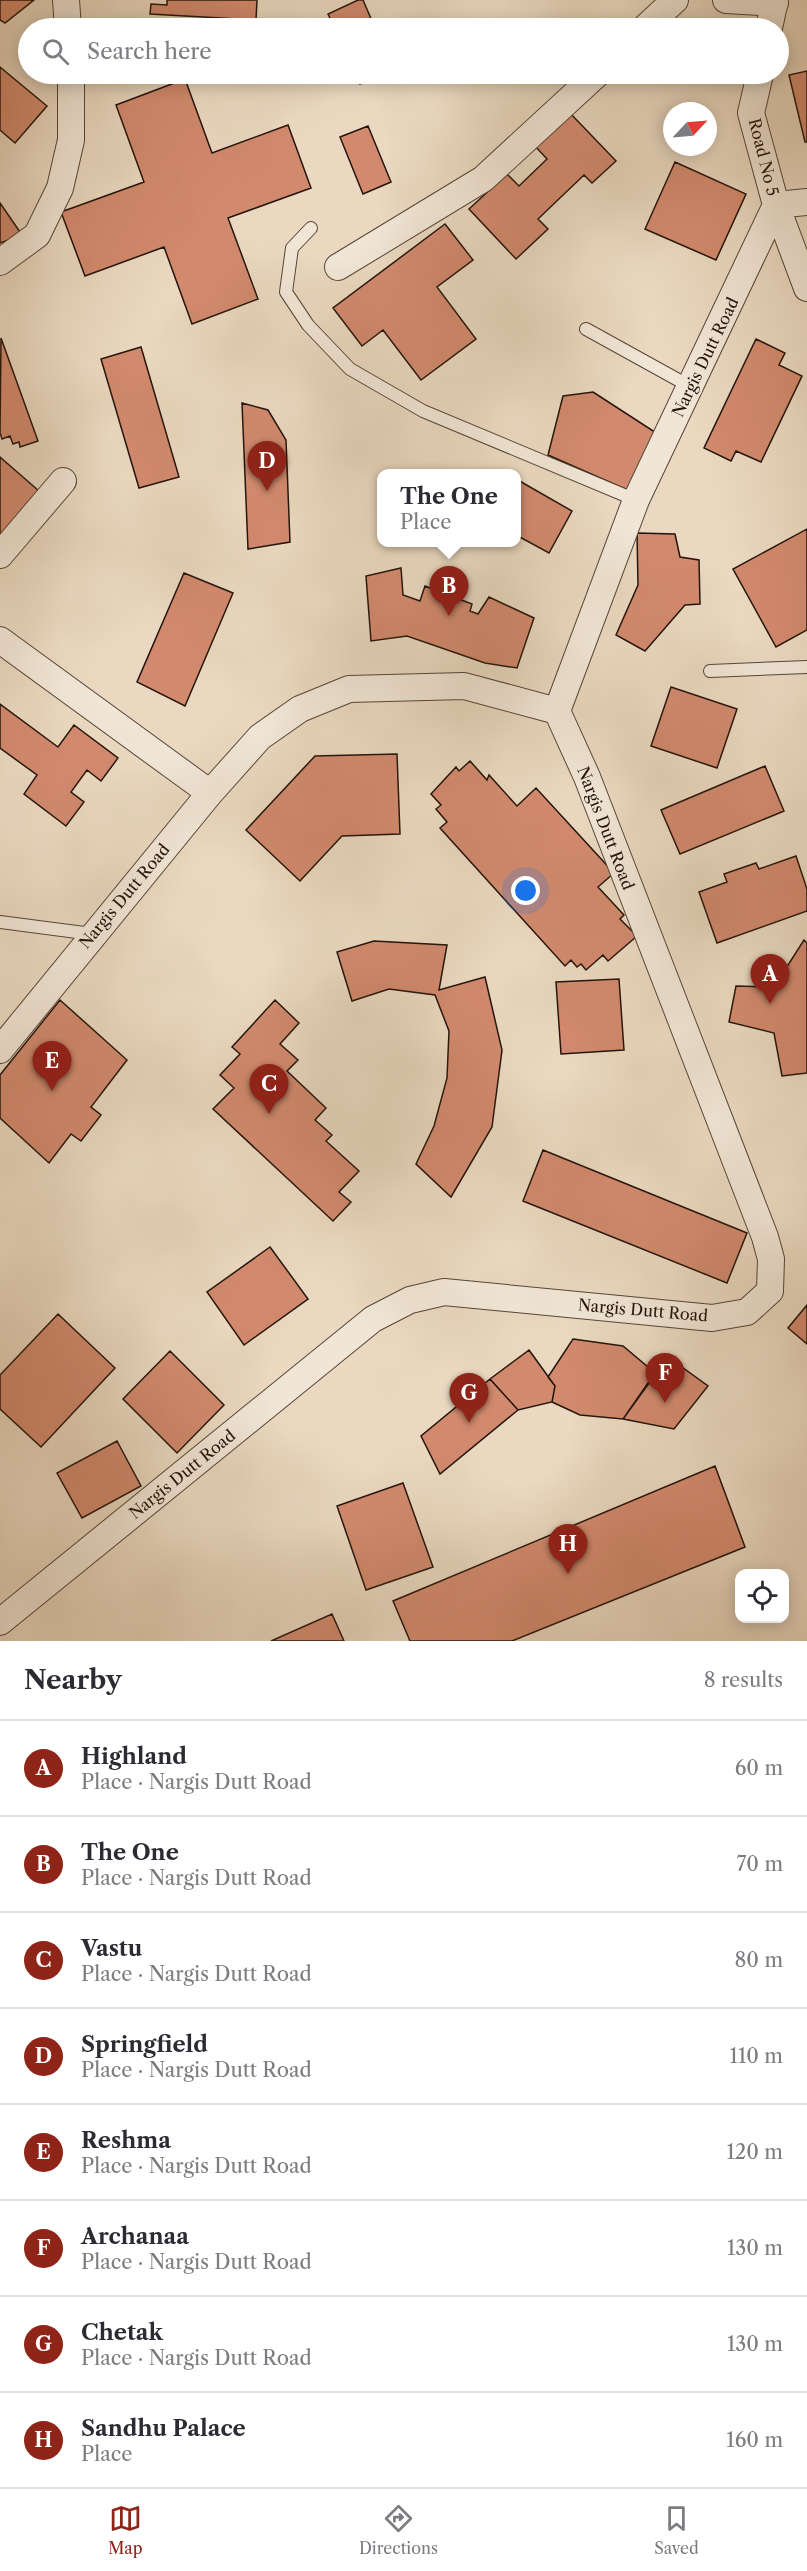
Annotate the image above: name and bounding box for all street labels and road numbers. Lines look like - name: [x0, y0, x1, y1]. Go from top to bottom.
- street label: Road No 5: [745, 116, 783, 198]
- street label: Nargis Dutt Road: [667, 294, 743, 420]
- street label: Nargis Dutt Road: [573, 764, 639, 893]
- street label: Nargis Dutt Road: [74, 839, 174, 952]
- street label: Nargis Dutt Road: [577, 1294, 709, 1326]
- street label: Nargis Dutt Road: [125, 1425, 239, 1523]

